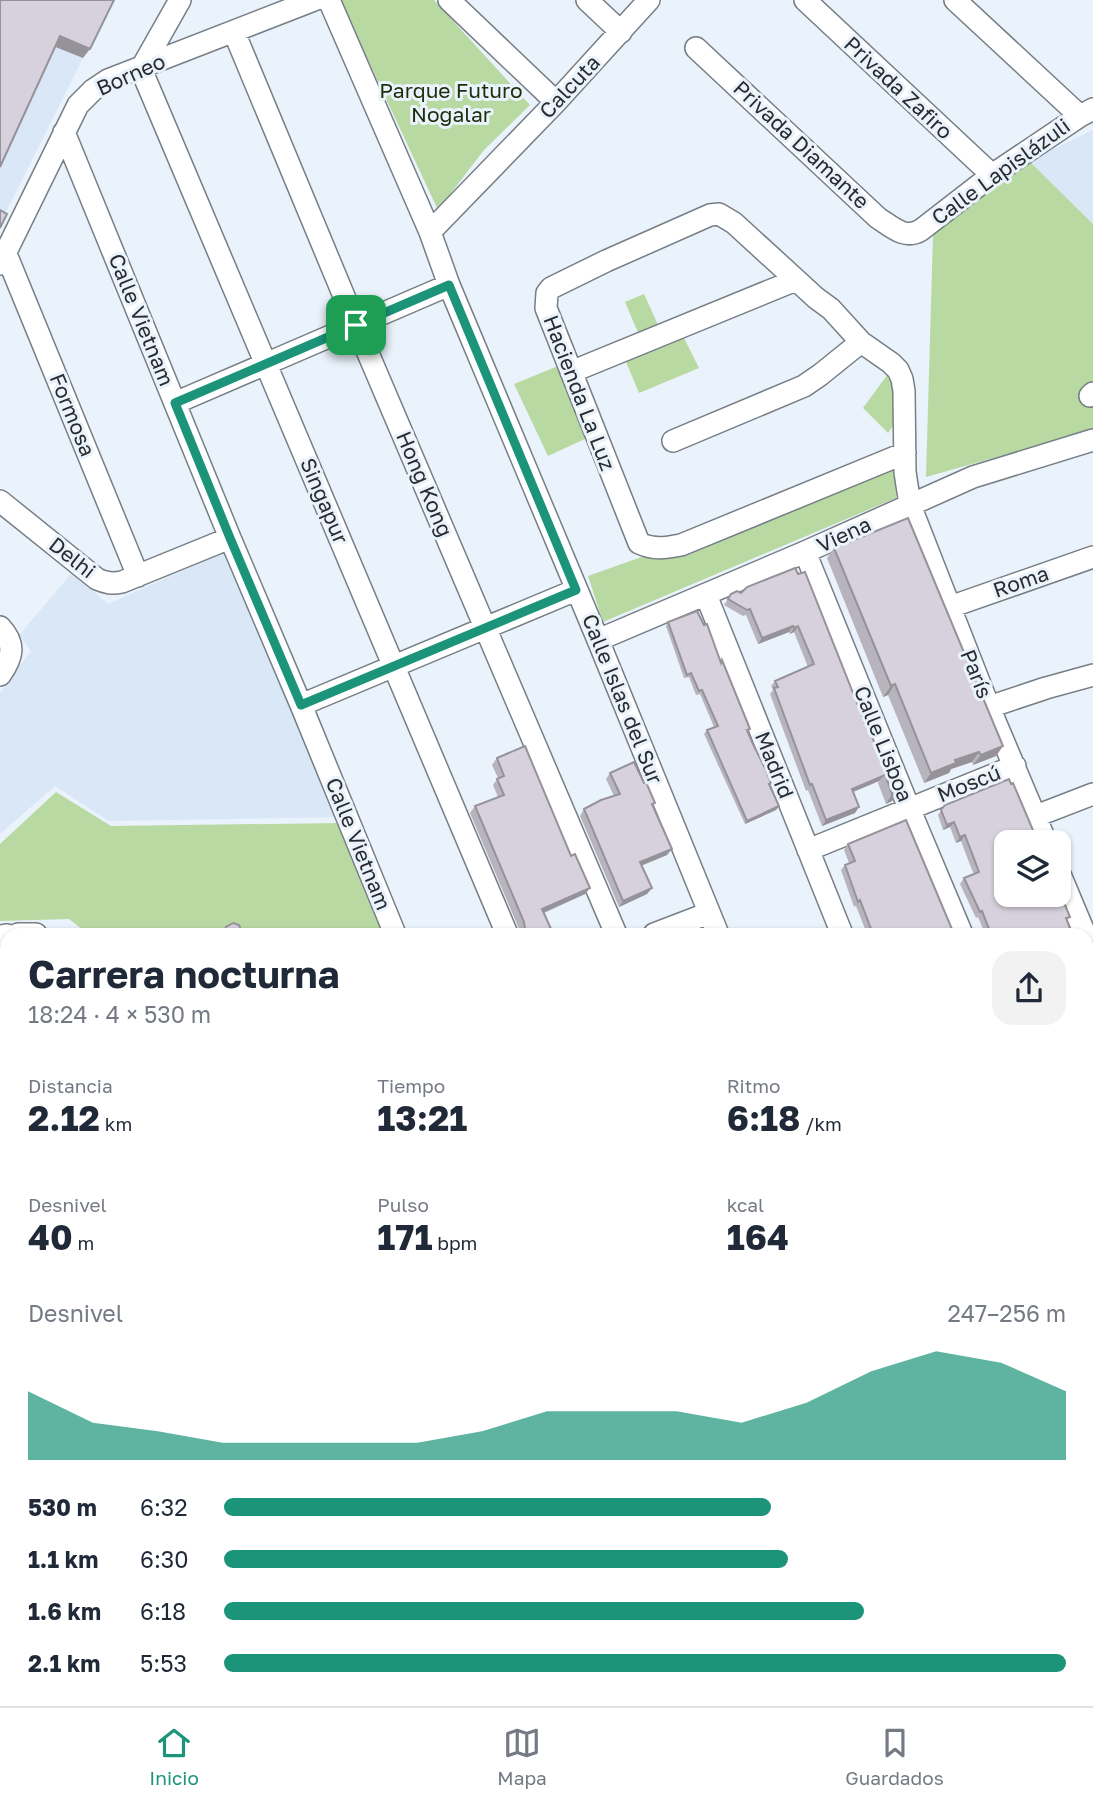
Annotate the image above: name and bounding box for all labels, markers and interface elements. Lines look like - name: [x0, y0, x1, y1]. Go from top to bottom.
- street label: Privada Zafiro: [839, 30, 958, 144]
- street label: Borneo: [92, 47, 169, 101]
- street label: Calcuta: [533, 49, 605, 123]
- street label: Privada Diamante: [728, 75, 875, 214]
- park label: Parque Futuro Nogalar: [379, 77, 523, 127]
- street label: Calle Lapislázuli: [926, 112, 1075, 230]
- street label: Calle Vietnam: [104, 250, 180, 390]
- pin: [326, 295, 386, 355]
- icon: arrive: [337, 306, 375, 344]
- street label: Hacienda La Luz: [538, 311, 622, 474]
- street label: Formosa: [45, 369, 101, 460]
- street label: Hong Kong: [391, 427, 459, 540]
- street label: Singapur: [295, 454, 355, 547]
- street label: Viena: [812, 510, 875, 558]
- street label: Delhi: [44, 531, 101, 584]
- street label: Roma: [989, 559, 1052, 603]
- street label: Calle Islas del Sur: [577, 610, 669, 787]
- street label: París: [955, 645, 998, 702]
- street label: Calle Lisboa: [849, 682, 919, 805]
- street label: Madrid: [750, 727, 800, 802]
- street label: Moscú: [933, 759, 1004, 807]
- street label: Calle Vietnam: [321, 774, 397, 914]
- map controls: [994, 830, 1071, 907]
- button: layers: [994, 830, 1071, 907]
- text: Carrera nocturna: [28, 951, 340, 996]
- button: share: [992, 951, 1066, 1025]
- text: 18:24 · 4 × 530 m: [28, 1000, 211, 1028]
- text: Distancia: [28, 1074, 113, 1097]
- text: Tiempo: [377, 1074, 445, 1097]
- text: Ritmo: [727, 1074, 780, 1097]
- text: 2.12: [28, 1097, 100, 1139]
- text: 13:21: [377, 1097, 467, 1139]
- text: 6:18: [727, 1097, 801, 1139]
- text: km: [100, 1112, 132, 1135]
- text: /km: [801, 1112, 842, 1135]
- text: Desnivel: [28, 1193, 107, 1216]
- text: Pulso: [377, 1193, 429, 1216]
- text: kcal: [727, 1193, 764, 1216]
- text: 40: [28, 1216, 73, 1258]
- text: 171: [377, 1216, 432, 1258]
- text: 164: [727, 1216, 789, 1258]
- text: m: [73, 1231, 94, 1254]
- text: bpm: [432, 1231, 477, 1254]
- text: Desnivel: [28, 1299, 123, 1327]
- text: 247–256 m: [948, 1299, 1066, 1327]
- text: 530 m: [28, 1493, 97, 1521]
- text: 6:32: [140, 1493, 188, 1521]
- text: 1.1 km: [28, 1545, 98, 1573]
- text: 6:30: [140, 1545, 189, 1573]
- text: 1.6 km: [28, 1597, 101, 1625]
- text: 6:18: [140, 1597, 186, 1625]
- text: 2.1 km: [28, 1649, 100, 1677]
- text: 5:53: [140, 1649, 187, 1677]
- tab: Inicio: [149, 1724, 199, 1789]
- tab: Mapa: [497, 1724, 547, 1789]
- tab: Guardados: [845, 1724, 944, 1789]

